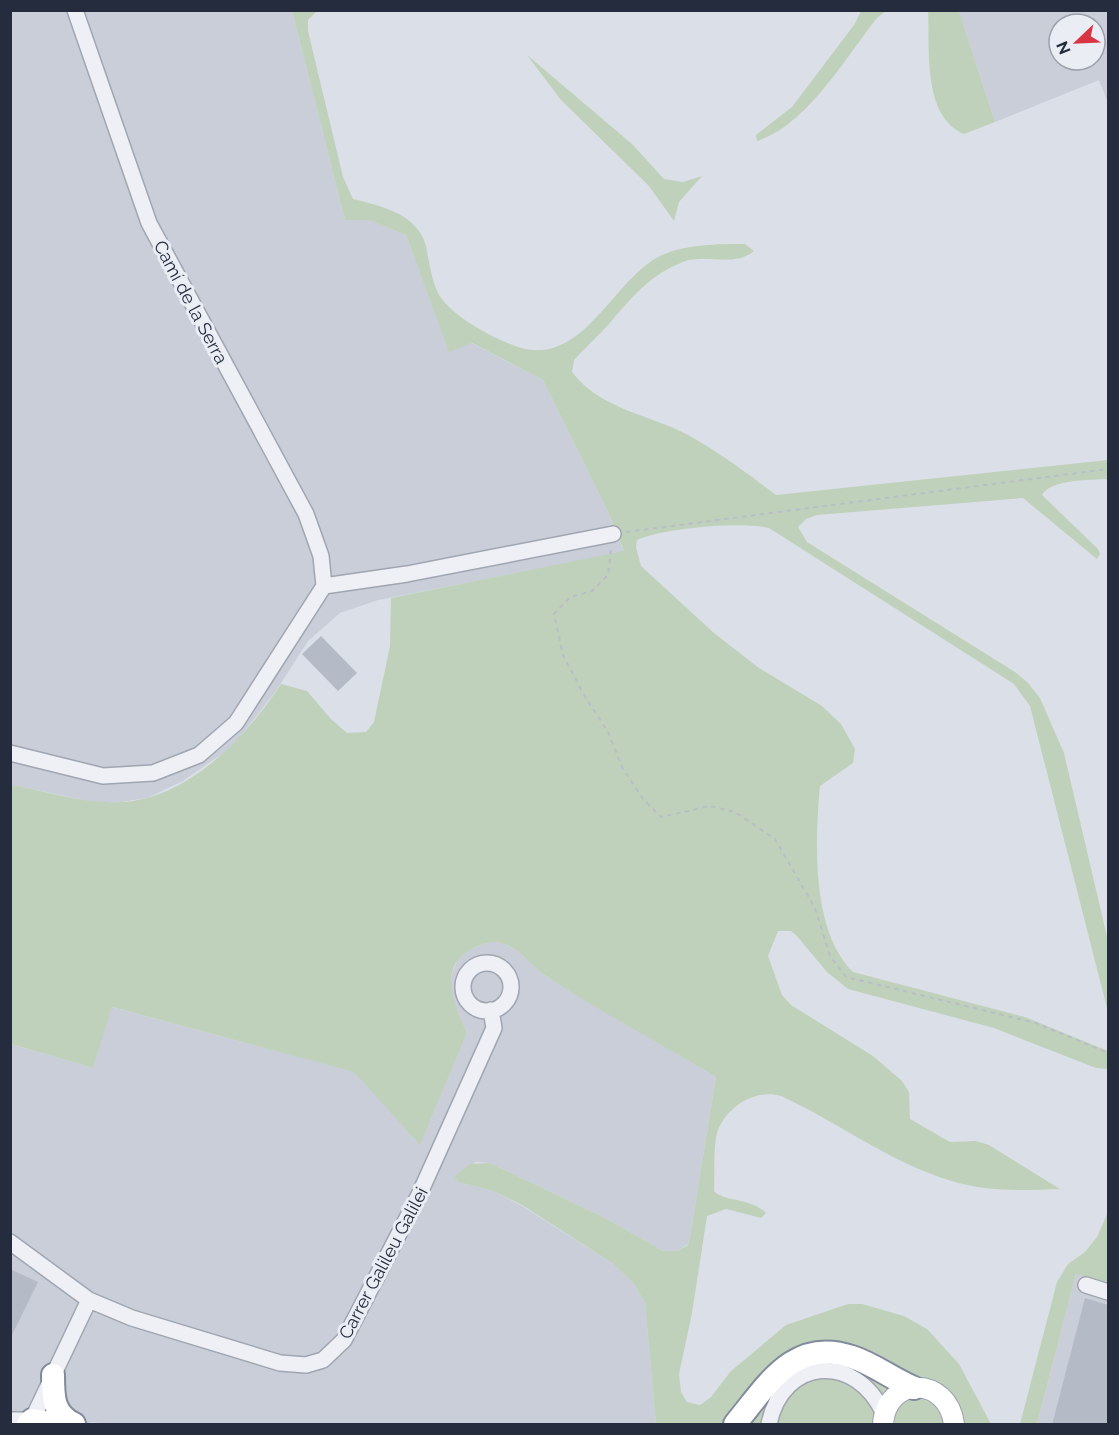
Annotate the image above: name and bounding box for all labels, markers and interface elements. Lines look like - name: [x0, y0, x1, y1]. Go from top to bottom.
- north arrow: [1047, 12, 1107, 72]
- text: N: [1053, 38, 1075, 57]
- street label: Camí de la Serra: [150, 237, 232, 367]
- street label: Carrer Galileu Galilei: [334, 1184, 432, 1342]

